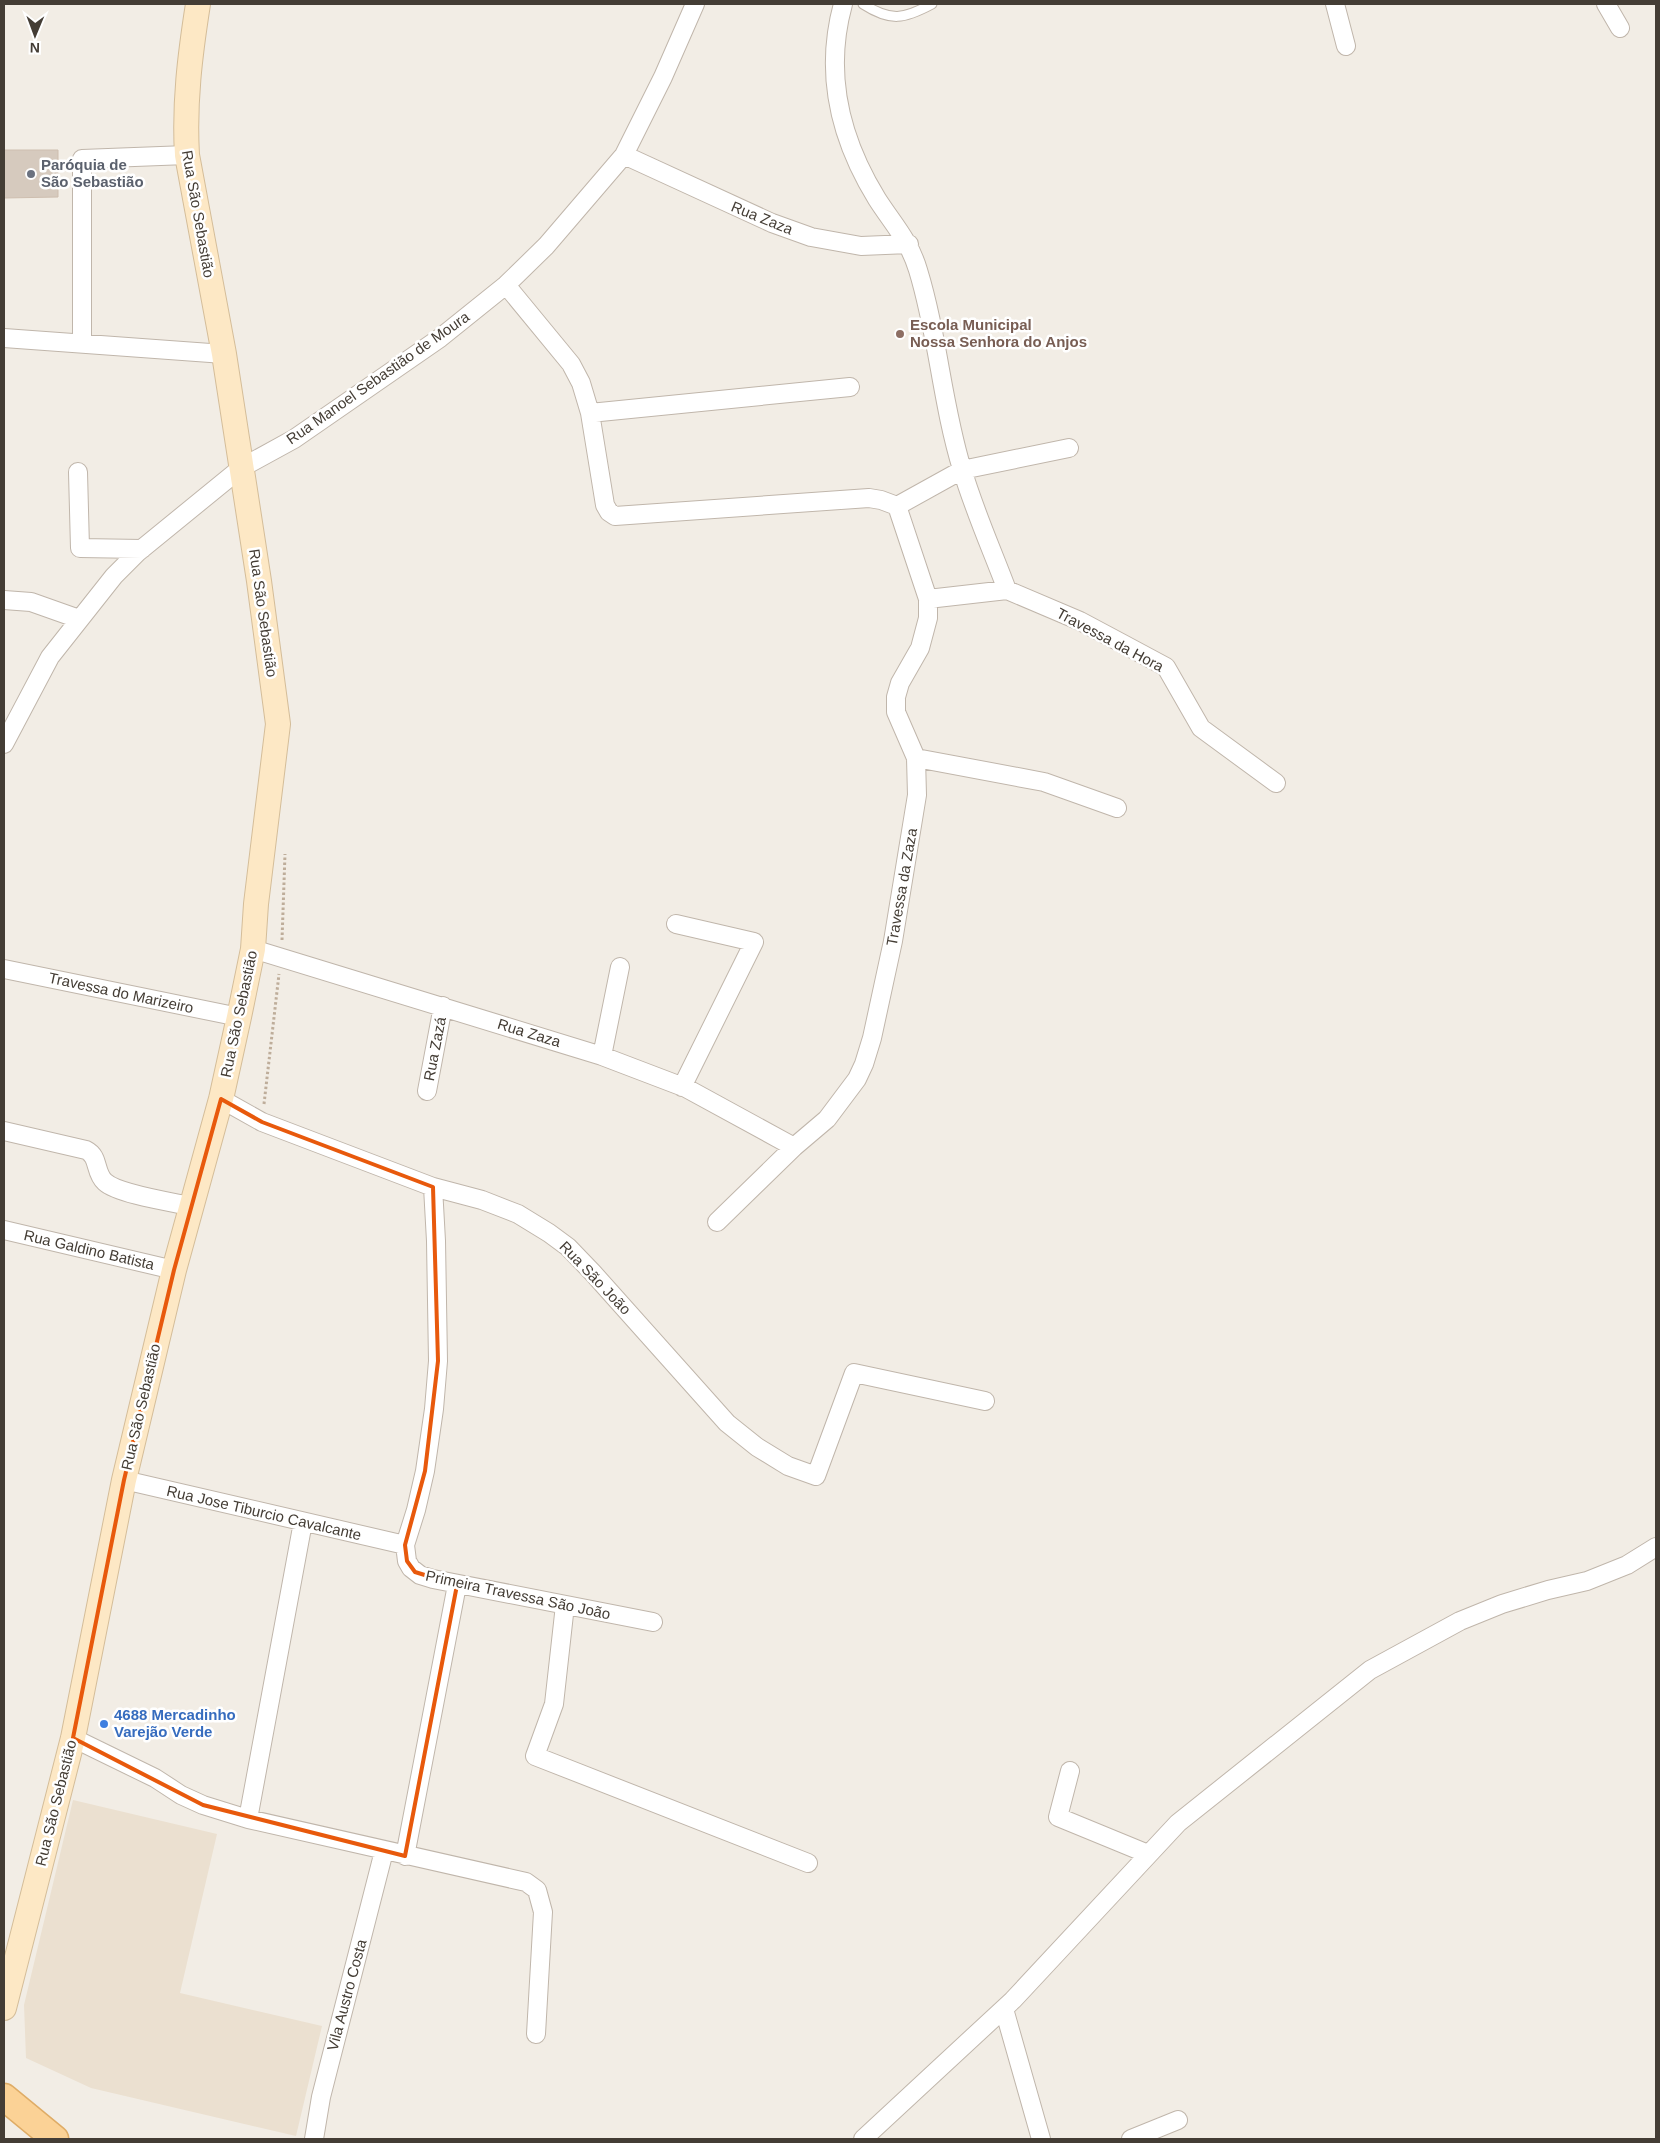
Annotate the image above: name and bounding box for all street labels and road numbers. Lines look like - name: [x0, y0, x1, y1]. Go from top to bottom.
- street label: Rua São Sebastião: [179, 149, 218, 279]
- street label: Rua Zaza: [729, 197, 796, 238]
- street label: Rua Manoel Sebastião de Moura: [283, 307, 473, 447]
- street label: Rua São Sebastião: [246, 548, 281, 678]
- street label: Travessa da Hora: [1054, 604, 1167, 675]
- street label: Travessa da Zaza: [883, 826, 920, 947]
- street label: Rua São Sebastião: [217, 949, 260, 1079]
- street label: Travessa do Marizeiro: [47, 969, 195, 1016]
- street label: Rua Zazá: [420, 1015, 449, 1082]
- street label: Rua Zaza: [496, 1015, 563, 1050]
- street label: Rua Galdino Batista: [22, 1226, 157, 1273]
- street label: Rua São João: [556, 1238, 634, 1318]
- street label: Rua São Sebastião: [118, 1342, 163, 1472]
- street label: Rua Jose Tiburcio Cavalcante: [165, 1482, 363, 1543]
- street label: Primeira Travessa São João: [424, 1567, 612, 1622]
- street label: Rua São Sebastião: [32, 1738, 79, 1868]
- street label: Vila Austro Costa: [323, 1937, 370, 2053]

